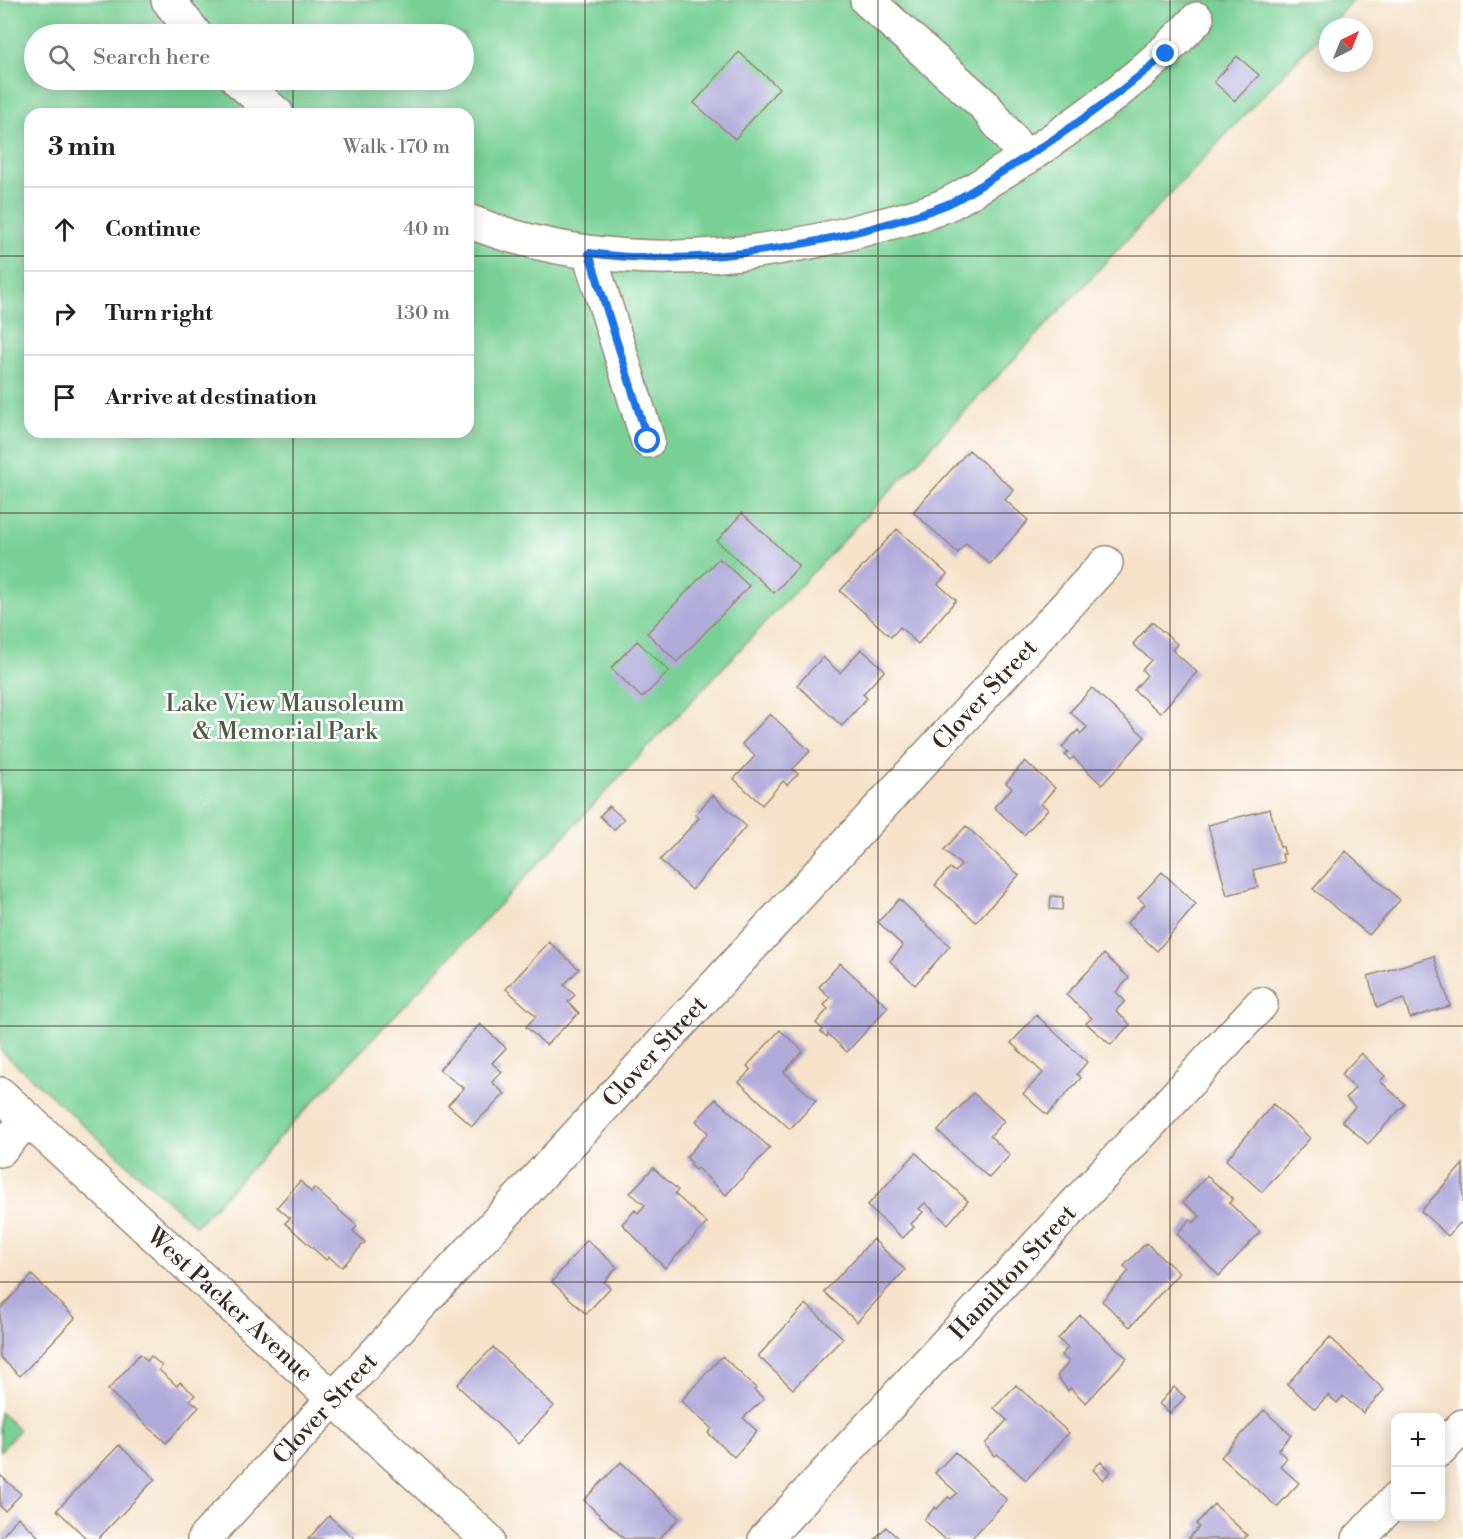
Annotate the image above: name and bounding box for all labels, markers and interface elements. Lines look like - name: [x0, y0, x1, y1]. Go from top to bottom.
- north arrow: [1319, 18, 1373, 72]
- search box: [24, 24, 474, 90]
- route end: [1152, 40, 1178, 66]
- icon: search: [45, 41, 78, 74]
- text: Search here: [93, 44, 210, 71]
- text: 3 min: [48, 131, 116, 163]
- text: Walk · 170 m: [343, 135, 450, 160]
- icon: ahead: [48, 213, 81, 246]
- text: Continue: [105, 216, 201, 243]
- text: 40 m: [403, 217, 450, 242]
- icon: right: [48, 297, 81, 330]
- text: Turn right: [105, 300, 213, 327]
- text: 130 m: [395, 301, 450, 326]
- icon: arrive: [48, 381, 81, 414]
- text: Arrive at destination: [105, 384, 317, 411]
- route start: [634, 427, 660, 453]
- street label: Clover Street: [926, 633, 1044, 757]
- park label: Lake View Mausoleum & Memorial Park: [165, 689, 405, 747]
- street label: Clover Street: [597, 990, 715, 1114]
- street label: Hamilton Street: [943, 1199, 1084, 1347]
- street label: West Packer Avenue: [139, 1221, 319, 1389]
- street label: Clover Street: [267, 1347, 385, 1471]
- map controls: [1391, 1413, 1445, 1521]
- button: +: [1391, 1413, 1445, 1467]
- button: −: [1391, 1467, 1445, 1521]

